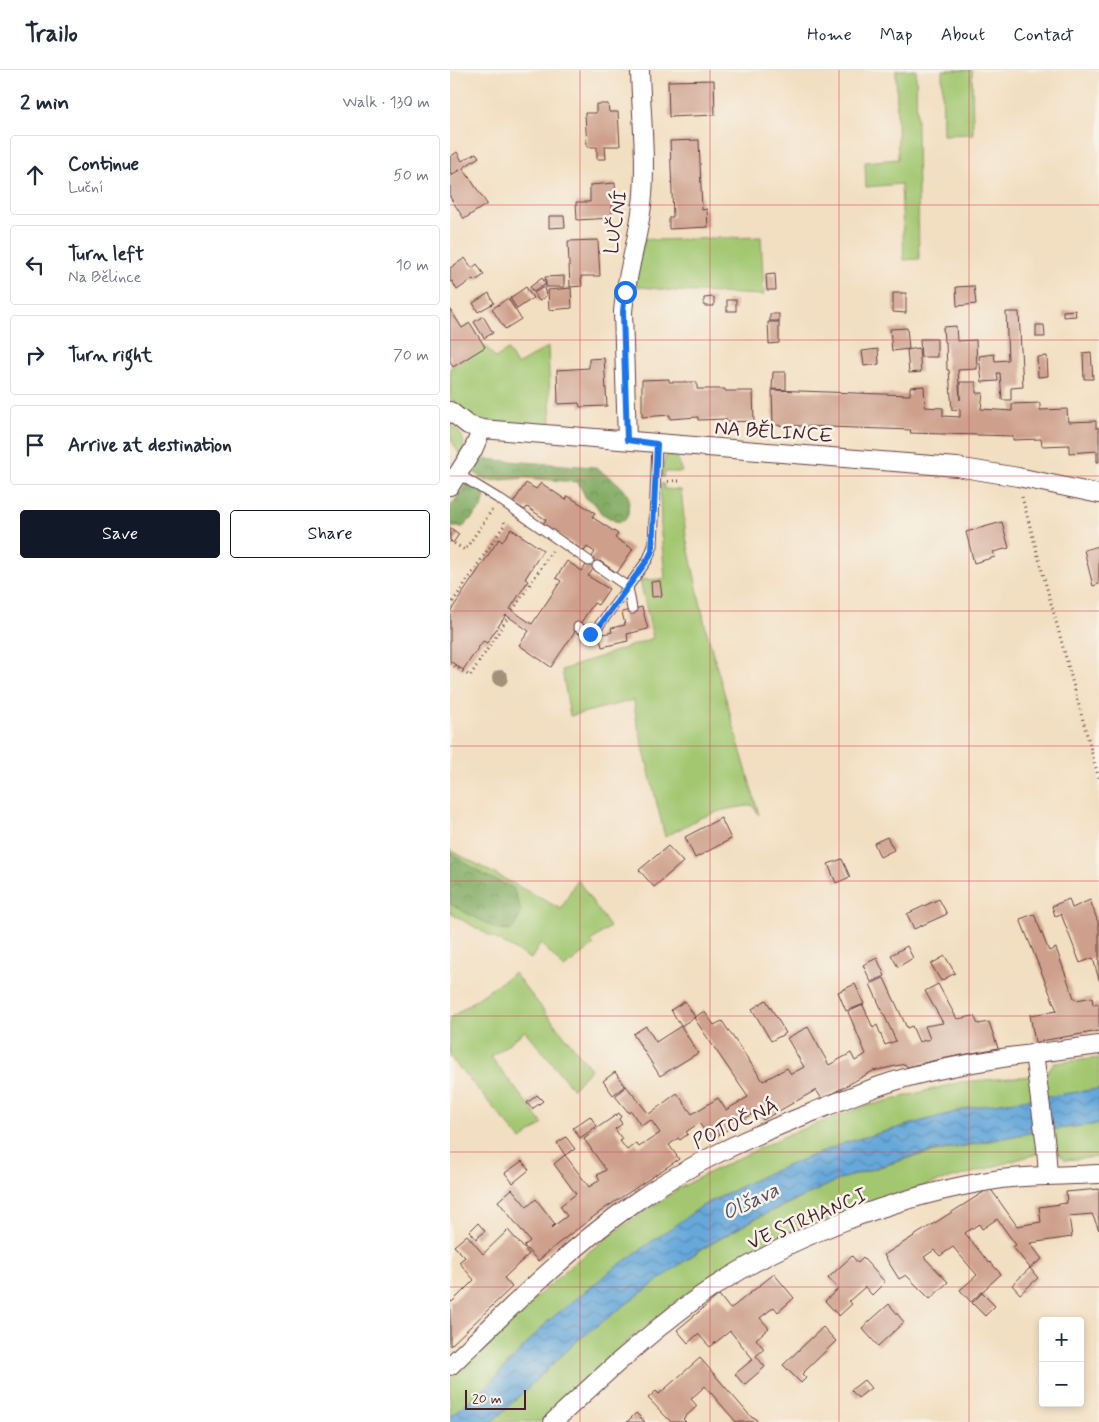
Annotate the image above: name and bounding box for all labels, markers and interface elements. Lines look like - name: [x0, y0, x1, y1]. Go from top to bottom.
- text: Trailo: [25, 19, 78, 50]
- text: Home: [807, 23, 852, 47]
- text: Map: [880, 23, 913, 47]
- text: About: [941, 23, 985, 47]
- text: Contact: [1013, 23, 1074, 47]
- text: 2 min: [20, 89, 69, 117]
- text: Walk · 130 m: [343, 92, 430, 113]
- text: Continue: [68, 152, 139, 177]
- icon: ahead: [21, 161, 49, 189]
- text: 50 m: [393, 165, 429, 186]
- text: Luční: [68, 177, 104, 198]
- street label: LUČNÍ: [598, 188, 635, 256]
- text: Turn left: [68, 242, 144, 267]
- icon: left: [21, 251, 49, 279]
- text: 10 m: [396, 255, 429, 276]
- text: Na Bělince: [68, 267, 141, 288]
- route start: [614, 281, 637, 304]
- icon: right: [21, 341, 49, 369]
- text: Turn right: [68, 343, 152, 368]
- text: 70 m: [393, 345, 429, 366]
- street label: NA BĚLINCE: [714, 415, 834, 450]
- icon: arrive: [21, 431, 49, 459]
- text: Arrive at destination: [68, 433, 232, 458]
- button: Save: [20, 510, 220, 558]
- button: Share: [230, 510, 430, 558]
- route end: [579, 623, 602, 646]
- street label: POTOČNÁ: [688, 1093, 783, 1156]
- water label: Olšava: [717, 1176, 783, 1228]
- street label: VE STRHANCI: [743, 1182, 872, 1257]
- map controls: [1039, 1317, 1084, 1407]
- button: +: [1039, 1317, 1084, 1362]
- button: −: [1039, 1362, 1084, 1407]
- scale bar: [465, 1387, 526, 1410]
- text: 20 m: [472, 1390, 502, 1408]

